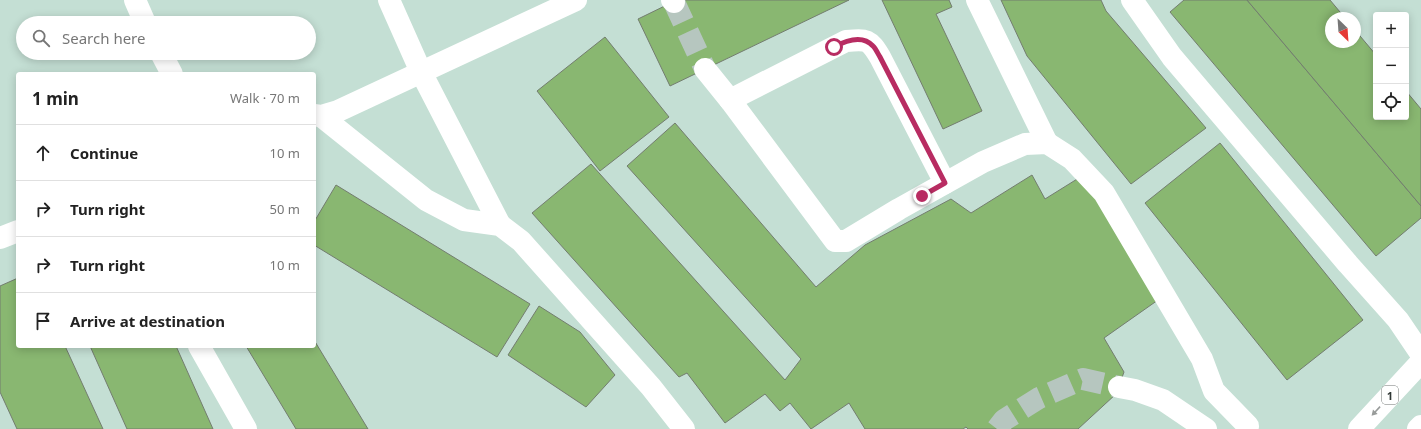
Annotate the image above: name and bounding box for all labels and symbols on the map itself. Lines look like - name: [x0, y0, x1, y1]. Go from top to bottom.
- north arrow: [1325, 12, 1361, 48]
- route start: [825, 38, 843, 56]
- route end: [913, 187, 931, 205]
- road number: 1: [1382, 386, 1398, 404]
- one-way arrow: [1371, 406, 1380, 416]

